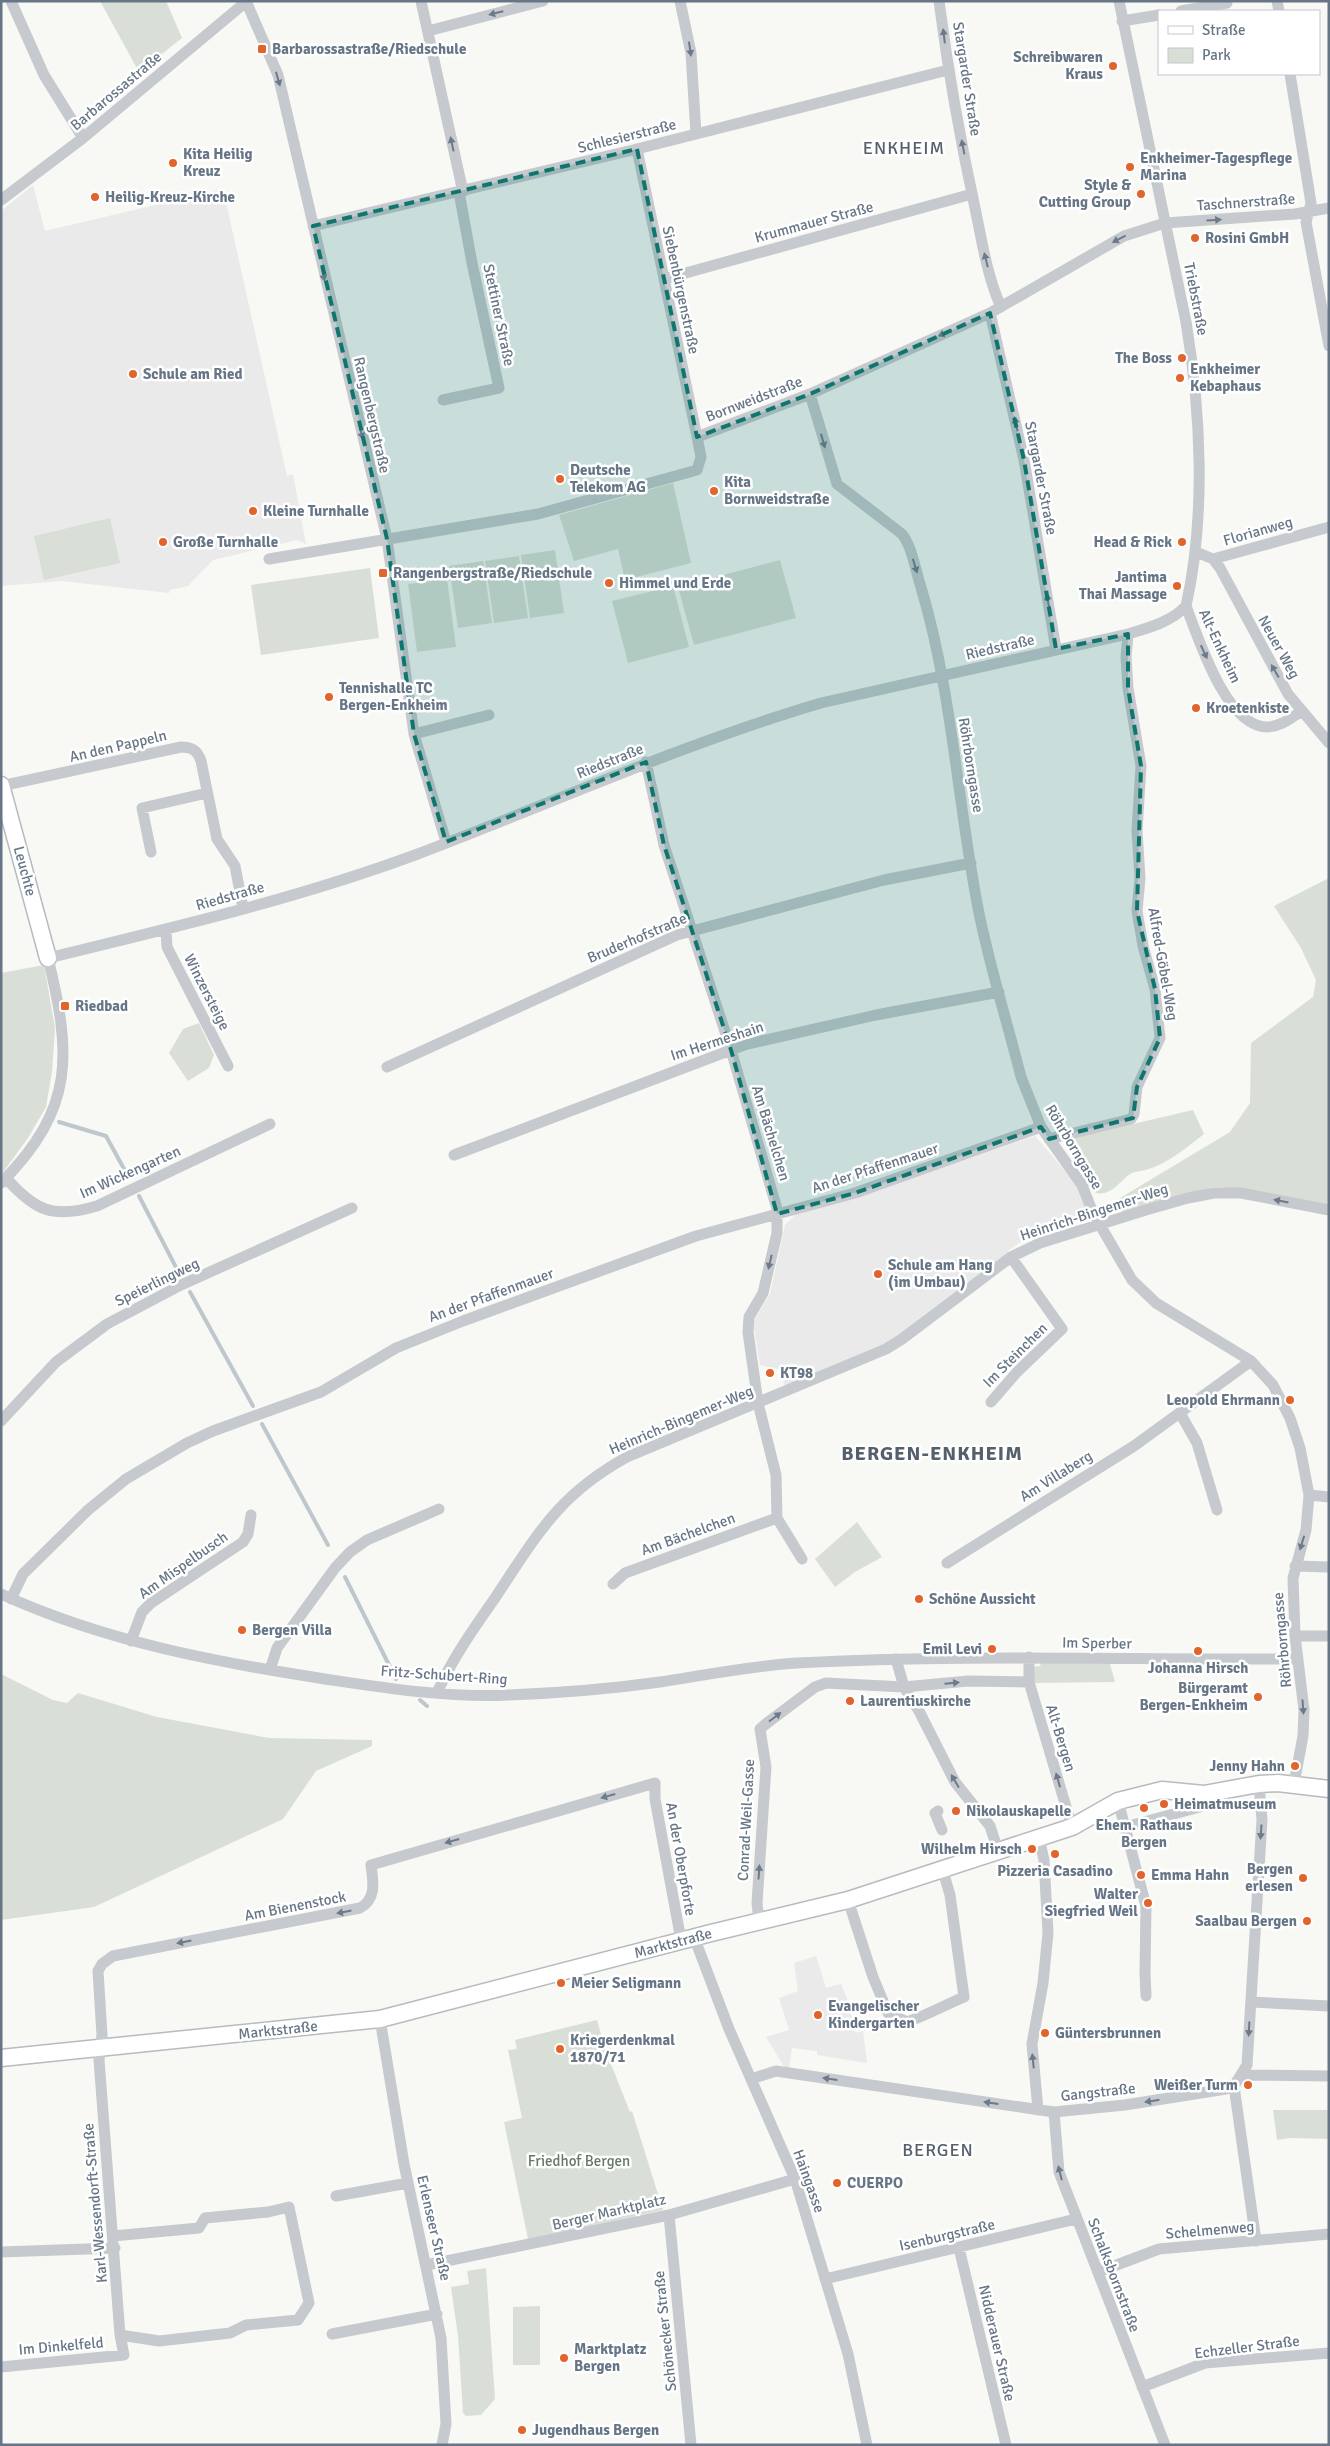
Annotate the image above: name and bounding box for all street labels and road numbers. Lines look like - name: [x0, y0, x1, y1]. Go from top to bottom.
- street label: Stargarder Straße: [949, 21, 985, 137]
- street label: Barbarossastraße: [67, 48, 165, 134]
- street label: Schlesierstraße: [576, 115, 678, 157]
- street label: Taschnerstraße: [1196, 190, 1296, 214]
- street label: Krummauer Straße: [753, 197, 875, 247]
- street label: Siebenbürgenstraße: [659, 224, 703, 356]
- street label: Triebstraße: [1180, 261, 1212, 337]
- street label: Stettiner Straße: [479, 262, 519, 368]
- street label: Rangenbergstraße: [350, 355, 394, 475]
- street label: Bornweidstraße: [703, 372, 805, 426]
- street label: Stargarder Straße: [1021, 420, 1061, 536]
- street label: Florianweg: [1221, 512, 1295, 549]
- street label: Alt-Enkheim: [1195, 606, 1245, 686]
- street label: Neuer Weg: [1254, 612, 1304, 682]
- street label: Riedstraße: [964, 630, 1036, 664]
- street label: Röhrborngasse: [955, 716, 987, 814]
- street label: An den Pappeln: [68, 726, 168, 766]
- street label: Riedstraße: [574, 739, 646, 783]
- street label: Leuchte: [10, 844, 40, 898]
- street label: Riedstraße: [194, 878, 266, 914]
- street label: Alfred-Göbel-Weg: [1144, 906, 1182, 1022]
- street label: Bruderhofstraße: [585, 909, 689, 967]
- street label: Winzersteige: [180, 951, 234, 1033]
- street label: Im Hermeshain: [668, 1017, 766, 1065]
- street label: Am Bächelchen: [748, 1083, 794, 1183]
- street label: Röhrborngasse: [1042, 1101, 1106, 1193]
- street label: An der Pfaffenmauer: [809, 1139, 941, 1197]
- street label: Im Wickengarten: [77, 1142, 183, 1202]
- street label: Heinrich-Bingemer-Weg: [1018, 1180, 1170, 1244]
- street label: Speierlingweg: [112, 1254, 202, 1310]
- street label: An der Pfaffenmauer: [426, 1264, 557, 1326]
- street label: Im Steinchen: [979, 1319, 1051, 1391]
- street label: Heinrich-Bingemer-Weg: [606, 1381, 756, 1459]
- street label: Am Villaberg: [1016, 1447, 1096, 1505]
- street label: Am Bächelchen: [638, 1509, 738, 1559]
- street label: Am Mispelbusch: [135, 1528, 231, 1602]
- street label: Röhrborngasse: [1269, 1591, 1295, 1689]
- street label: Im Sperber: [1062, 1633, 1133, 1653]
- street label: Fritz-Schubert-Ring: [380, 1662, 508, 1688]
- street label: Alt-Bergen: [1042, 1702, 1080, 1774]
- street label: Conrad-Weil-Gasse: [734, 1759, 758, 1881]
- street label: An der Oberpforte: [662, 1801, 700, 1917]
- street label: Am Bienenstock: [243, 1887, 348, 1925]
- street label: Marktstraße: [632, 1924, 714, 1962]
- street label: Marktstraße: [237, 2017, 319, 2043]
- street label: Gangstraße: [1060, 2079, 1136, 2105]
- street label: Karl-Wessendorft-Straße: [79, 2122, 111, 2284]
- street label: Haingasse: [789, 2147, 829, 2215]
- street label: Erlenseer Straße: [413, 2173, 455, 2283]
- street label: Berger Marktplatz: [550, 2190, 668, 2234]
- street label: Isenburgstraße: [897, 2215, 997, 2255]
- street label: Schalksbornstraße: [1084, 2215, 1144, 2335]
- street label: Schelmenweg: [1165, 2217, 1255, 2243]
- street label: Schönecker Straße: [650, 2270, 680, 2392]
- street label: Nidderauer Straße: [975, 2283, 1019, 2403]
- street label: Echzeller Straße: [1193, 2332, 1301, 2362]
- street label: Im Dinkelfeld: [18, 2333, 104, 2359]

